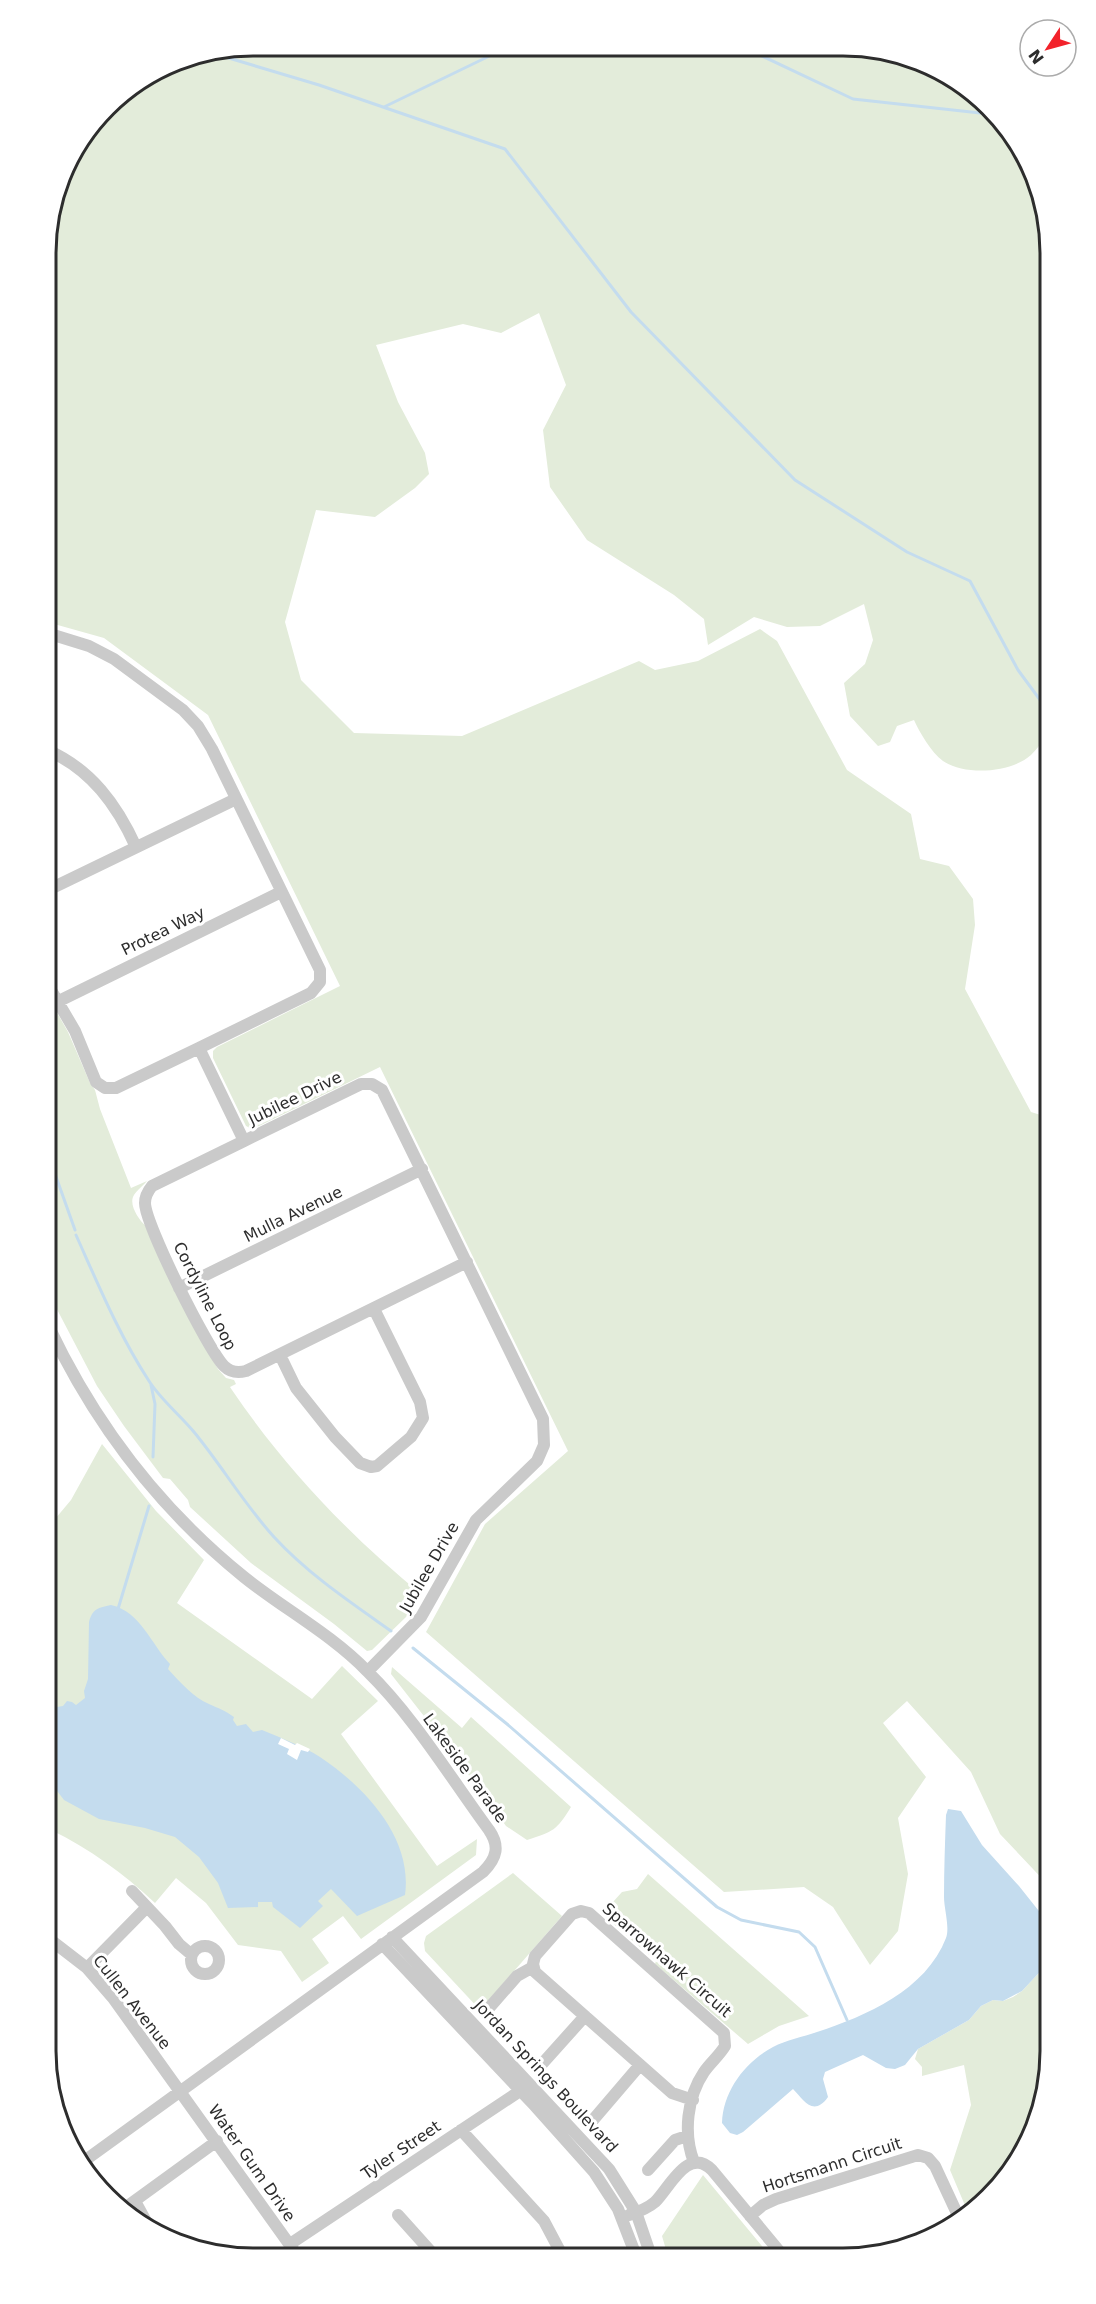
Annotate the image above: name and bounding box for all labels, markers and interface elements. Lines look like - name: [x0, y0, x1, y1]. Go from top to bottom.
- north arrow: [1018, 18, 1078, 78]
- text: N: [1025, 46, 1048, 68]
- street label: Protea Way: [118, 903, 208, 959]
- street label: Jubilee Drive: [244, 1067, 345, 1129]
- street label: Mulla Avenue: [241, 1182, 345, 1246]
- street label: Cordyline Loop: [169, 1239, 241, 1353]
- street label: Jubilee Drive: [395, 1518, 463, 1616]
- street label: Lakeside Parade: [419, 1710, 511, 1826]
- street label: Sparrowhawk Circuit: [599, 1899, 735, 2021]
- street label: Cullen Avenue: [89, 1951, 175, 2053]
- street label: Jordan Springs Boulevard: [469, 1995, 622, 2156]
- street label: Water Gum Drive: [205, 2101, 299, 2225]
- street label: Tyler Street: [357, 2117, 444, 2184]
- street label: Hortsmann Circuit: [760, 2134, 904, 2196]

